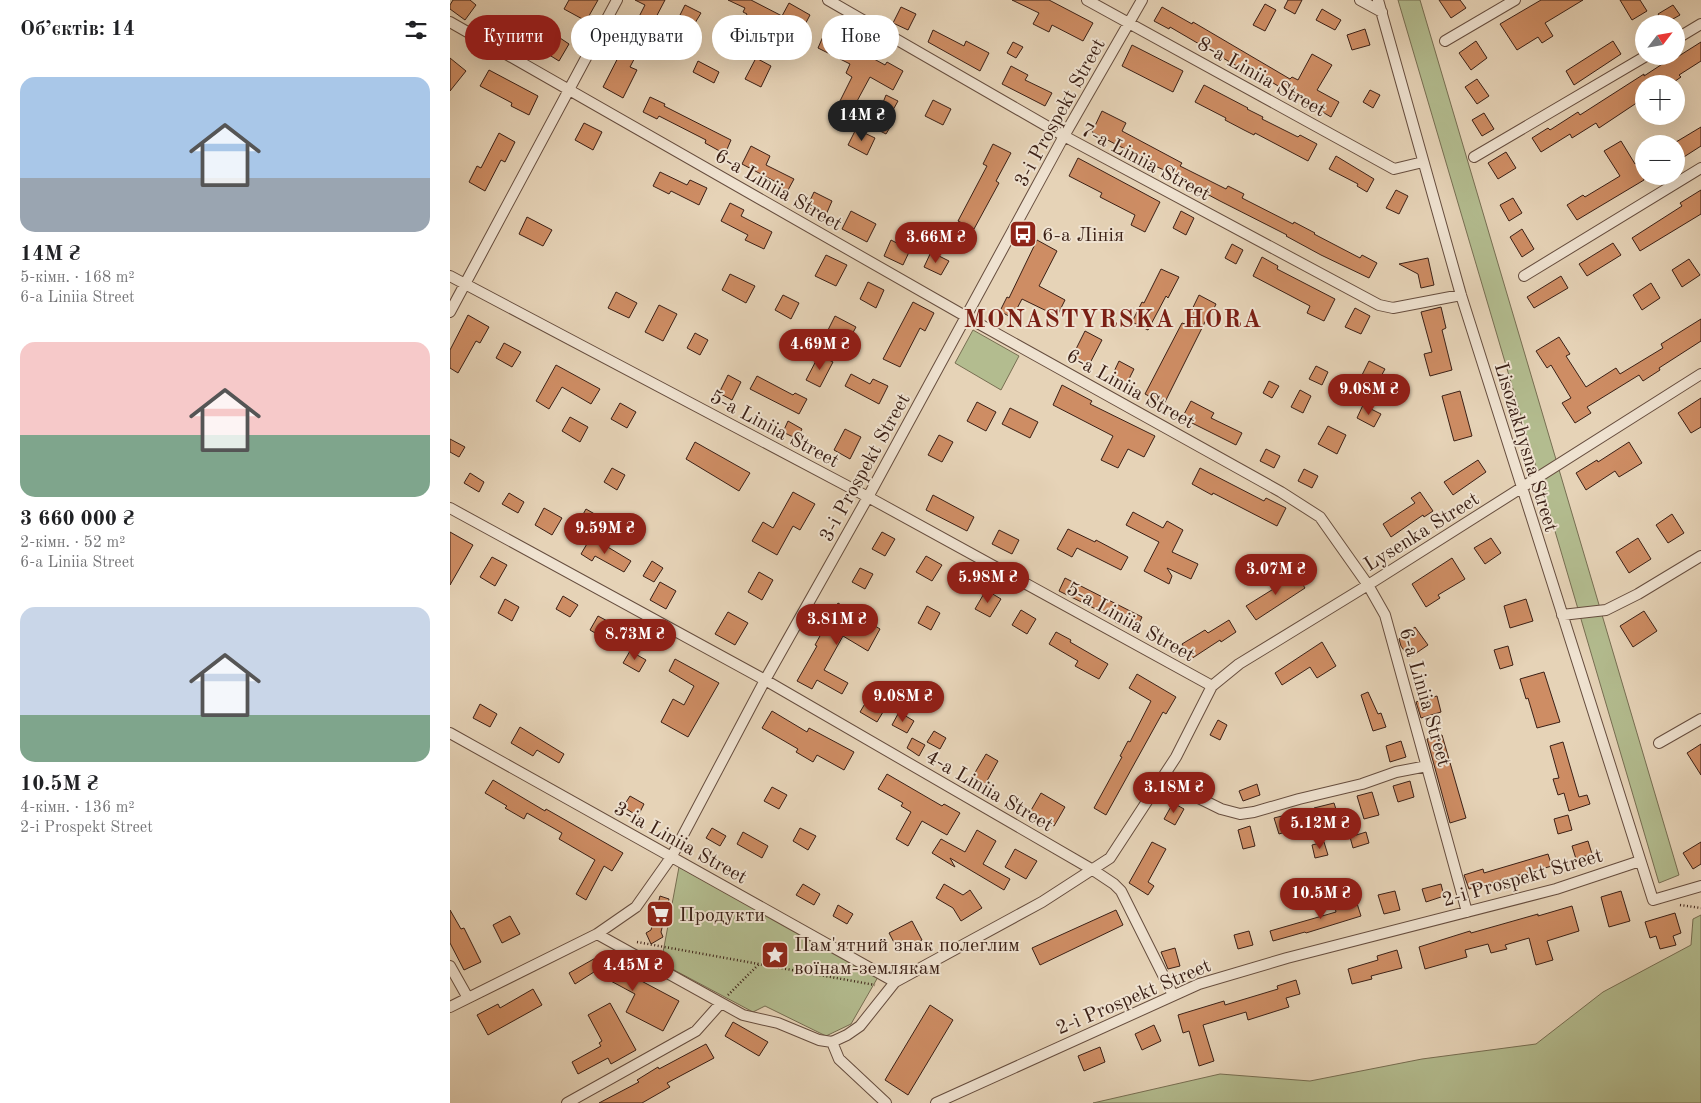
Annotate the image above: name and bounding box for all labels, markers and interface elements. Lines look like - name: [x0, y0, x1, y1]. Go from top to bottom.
- chip: Купити: [465, 15, 561, 60]
- chip: Орендувати: [571, 15, 702, 60]
- chip: Фільтри: [712, 15, 812, 60]
- chip: Нове: [822, 15, 899, 60]
- north arrow: [1635, 15, 1685, 65]
- map controls: [1635, 15, 1685, 185]
- icon: filters: [402, 16, 430, 44]
- text: Об’єктів: 14: [20, 19, 135, 40]
- street label: 8-a Liniia Street: [1193, 34, 1329, 121]
- street label: 3-i Prospekt Street: [1012, 36, 1110, 190]
- button: +: [1635, 75, 1685, 125]
- pin: 14M ₴: [827, 100, 897, 142]
- text: 14M ₴: [839, 108, 885, 124]
- icon: home: [180, 110, 270, 200]
- street label: 7-a Liniia Street: [1077, 120, 1213, 205]
- button: −: [1635, 135, 1685, 185]
- street label: 6-a Liniia Street: [711, 146, 845, 235]
- bus stop icon: 6-а Лінія: [1008, 219, 1038, 249]
- pin: 3.66M ₴: [890, 222, 982, 264]
- place label: 6-а Лінія: [1042, 226, 1124, 246]
- text: 3.66M ₴: [906, 230, 966, 246]
- text: 14M ₴: [20, 244, 81, 265]
- text: 5-кімн. · 168 m²: [20, 270, 135, 286]
- text: 6-a Liniia Street: [20, 290, 135, 306]
- district label: MONASTYRSKA HORA: [964, 308, 1262, 333]
- pin: 4.69M ₴: [774, 328, 866, 371]
- text: 4.69M ₴: [790, 337, 850, 353]
- street label: 6-a Liniia Street: [1062, 346, 1198, 433]
- street label: Lisozakhysna Street: [1490, 361, 1560, 535]
- pin: 9.08M ₴: [1323, 374, 1415, 416]
- icon: home: [180, 375, 270, 465]
- text: 9.08M ₴: [1339, 382, 1399, 398]
- street label: 5-a Liniia Street: [706, 387, 842, 472]
- street label: 3-i Prospekt Street: [817, 391, 915, 545]
- street label: Lysenka Street: [1361, 489, 1483, 576]
- text: 3 660 000 ₴: [20, 509, 134, 530]
- pin: 9.59M ₴: [559, 512, 651, 555]
- text: 9.59M ₴: [575, 521, 635, 537]
- text: 2-кімн. · 52 m²: [20, 535, 125, 551]
- pin: 3.07M ₴: [1230, 554, 1322, 596]
- text: 6-a Liniia Street: [20, 555, 135, 571]
- pin: 5.98M ₴: [942, 562, 1034, 604]
- text: 3.07M ₴: [1246, 562, 1306, 578]
- text: 5.98M ₴: [958, 570, 1018, 586]
- street label: 5-a Liniia Street: [1062, 579, 1198, 666]
- pin: 3.81M ₴: [791, 604, 883, 646]
- text: 3.81M ₴: [807, 612, 867, 628]
- pin: 8.73M ₴: [589, 618, 681, 661]
- street label: 6-a Liniia Street: [1395, 626, 1453, 769]
- text: 8.73M ₴: [605, 627, 665, 643]
- icon: home: [180, 640, 270, 730]
- pin: 9.08M ₴: [857, 680, 949, 723]
- text: 9.08M ₴: [873, 689, 933, 705]
- street label: 4-a Liniia Street: [922, 747, 1056, 836]
- pin: 3.18M ₴: [1128, 772, 1220, 814]
- text: 10.5M ₴: [20, 774, 99, 795]
- text: 3.18M ₴: [1144, 780, 1204, 796]
- street label: 3-ia Liniia Street: [610, 799, 750, 889]
- text: 4-кімн. · 136 m²: [20, 800, 135, 816]
- pin: 5.12M ₴: [1274, 808, 1366, 850]
- text: 5.12M ₴: [1290, 816, 1350, 832]
- text: 2-i Prospekt Street: [20, 820, 153, 836]
- street label: 2-i Prospekt Street: [1440, 846, 1605, 911]
- pin: 10.5M ₴: [1275, 878, 1367, 920]
- text: 10.5M ₴: [1291, 886, 1351, 902]
- supermarket icon: Продукти: [645, 899, 675, 929]
- place label: Продукти: [679, 906, 765, 926]
- place label: Пам'ятний знак полеглим воїнам-землякам: [794, 936, 1020, 979]
- place icon: Пам'ятний знак полеглим воїнам-землякам: [760, 940, 790, 970]
- pin: 4.45M ₴: [587, 950, 679, 992]
- street label: 2-i Prospekt Street: [1053, 956, 1214, 1039]
- text: 4.45M ₴: [603, 958, 663, 974]

